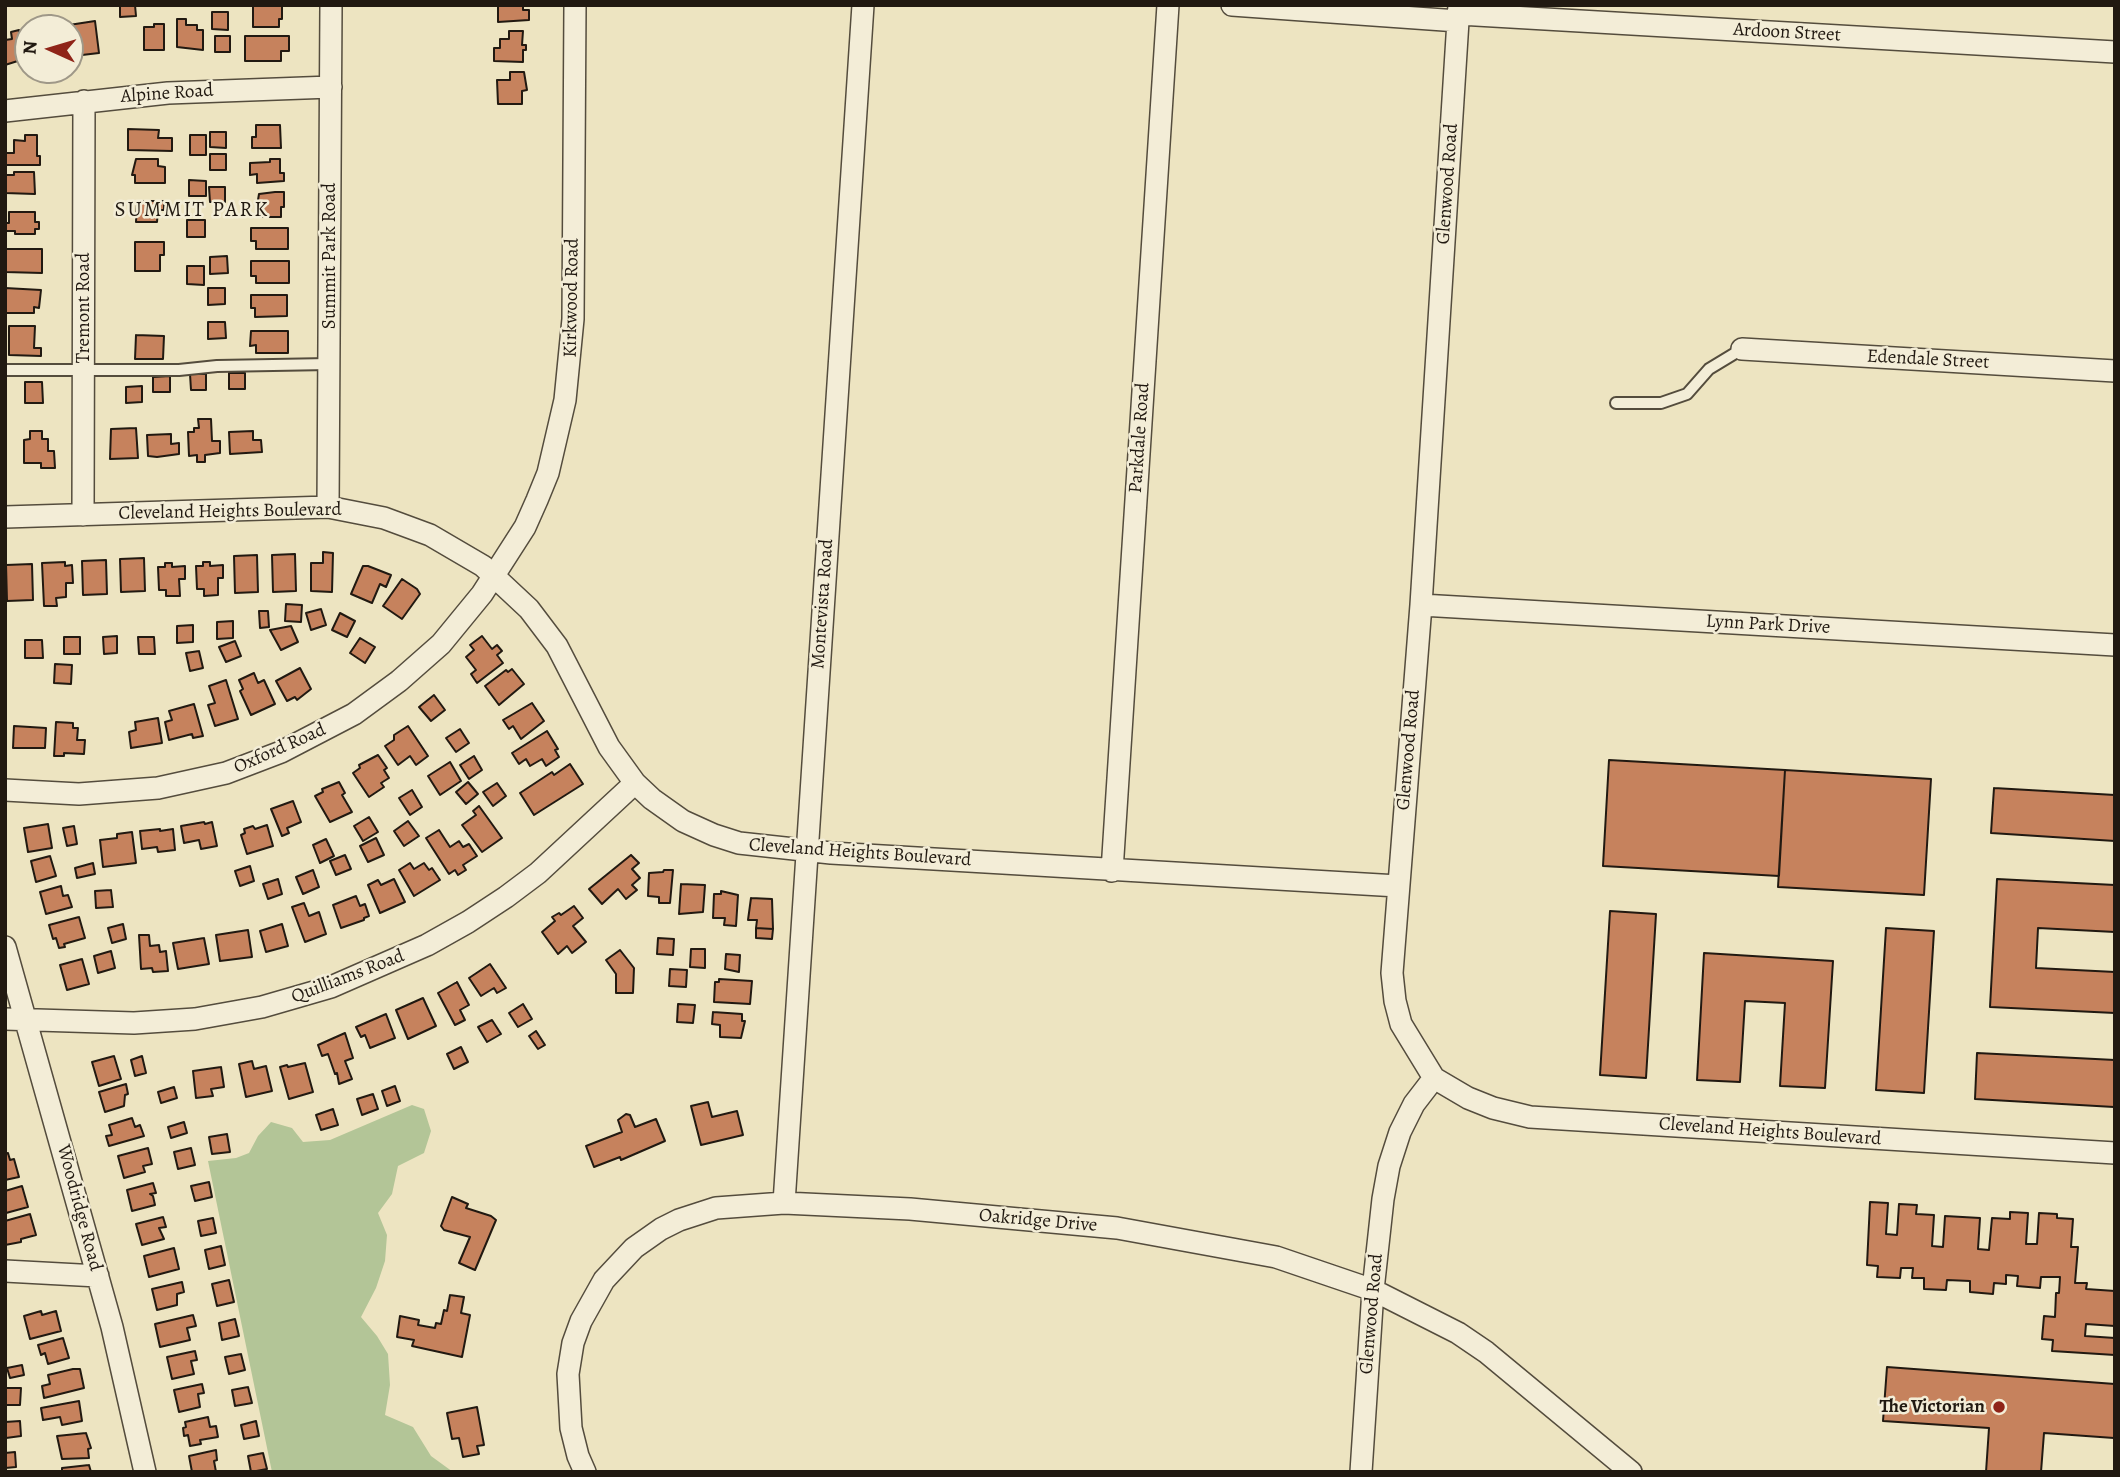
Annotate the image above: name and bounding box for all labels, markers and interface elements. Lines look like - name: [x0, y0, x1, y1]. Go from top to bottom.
- north arrow: [14, 14, 84, 84]
- street label: Ardoon Street: [1733, 19, 1841, 47]
- text: N: [17, 40, 43, 55]
- street label: Alpine Road: [120, 79, 214, 109]
- street label: Glenwood Road: [1432, 123, 1464, 245]
- street label: Summit Park Road: [319, 183, 341, 329]
- district label: SUMMIT PARK: [116, 198, 268, 224]
- street label: Kirkwood Road: [560, 238, 584, 358]
- street label: Tremont Road: [73, 253, 95, 363]
- street label: Edendale Street: [1866, 345, 1990, 375]
- street label: Parkdale Road: [1125, 382, 1155, 494]
- street label: Cleveland Heights Boulevard: [118, 499, 342, 525]
- street label: Montevista Road: [807, 538, 839, 670]
- street label: Lynn Park Drive: [1705, 610, 1831, 640]
- street label: Glenwood Road: [1392, 689, 1426, 811]
- street label: Oxford Road: [231, 719, 329, 779]
- street label: Cleveland Heights Boulevard: [748, 834, 972, 872]
- street label: Quilliams Road: [288, 945, 408, 1009]
- street label: Cleveland Heights Boulevard: [1658, 1113, 1882, 1151]
- street label: Woodridge Road: [51, 1142, 107, 1274]
- street label: Oakridge Drive: [978, 1204, 1098, 1238]
- street label: Glenwood Road: [1355, 1253, 1389, 1375]
- place label: The Victorian: [1879, 1396, 1985, 1418]
- marker: The Victorian: [1991, 1399, 2007, 1415]

